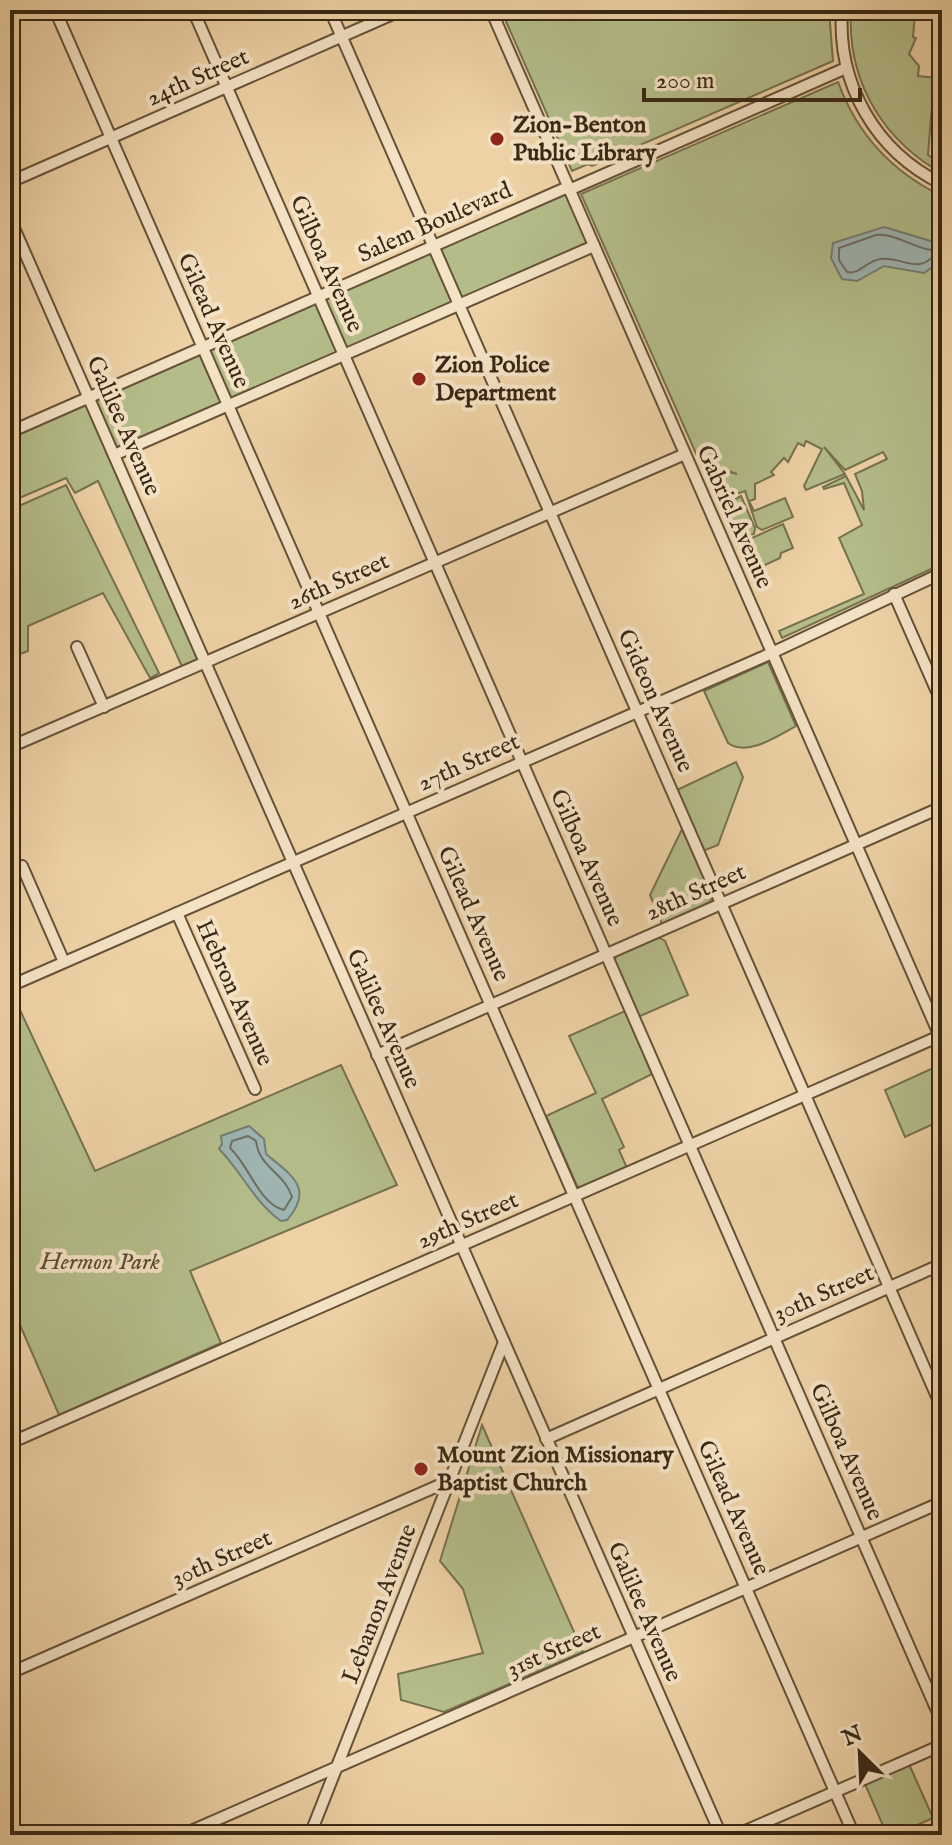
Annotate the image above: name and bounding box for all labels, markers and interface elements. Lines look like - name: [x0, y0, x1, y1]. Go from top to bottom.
- street label: 24th Street: [142, 42, 254, 114]
- scale bar: [644, 52, 860, 102]
- text: 200 m: [656, 66, 715, 97]
- place label: Zion-Benton Public Library: [513, 110, 658, 169]
- marker: Zion-Benton Public Library: [488, 130, 506, 148]
- street label: Salem Boulevard: [353, 175, 517, 271]
- street label: Gilboa Avenue: [282, 191, 370, 337]
- street label: Gilead Avenue: [169, 249, 257, 393]
- place label: Zion Police Department: [435, 350, 557, 409]
- street label: Galilee Avenue: [78, 351, 168, 501]
- marker: Zion Police Department: [410, 370, 428, 388]
- street label: Gabriel Avenue: [689, 441, 779, 593]
- street label: 26th Street: [284, 546, 394, 618]
- street label: Gideon Avenue: [610, 625, 700, 777]
- street label: 27th Street: [413, 727, 525, 799]
- street label: Gilboa Avenue: [542, 785, 630, 931]
- street label: Gilead Avenue: [429, 842, 517, 986]
- street label: 28th Street: [641, 857, 751, 929]
- street label: Hebron Avenue: [188, 915, 280, 1071]
- street label: Galilee Avenue: [338, 944, 428, 1094]
- street label: 29th Street: [413, 1185, 523, 1257]
- park label: Hermon Park: [39, 1247, 160, 1278]
- street label: 30th Street: [769, 1258, 879, 1330]
- street label: Gilboa Avenue: [802, 1379, 890, 1525]
- street label: Gilead Avenue: [689, 1436, 777, 1580]
- place label: Mount Zion Missionary Baptist Church: [437, 1440, 675, 1499]
- marker: Mount Zion Missionary Baptist Church: [412, 1460, 430, 1478]
- street label: Lebanon Avenue: [335, 1520, 425, 1688]
- street label: 30th Street: [167, 1523, 277, 1595]
- street label: Galilee Avenue: [599, 1537, 689, 1687]
- street label: 31st Street: [502, 1617, 606, 1685]
- north arrow: [820, 1713, 900, 1793]
- text: N: [837, 1720, 867, 1754]

